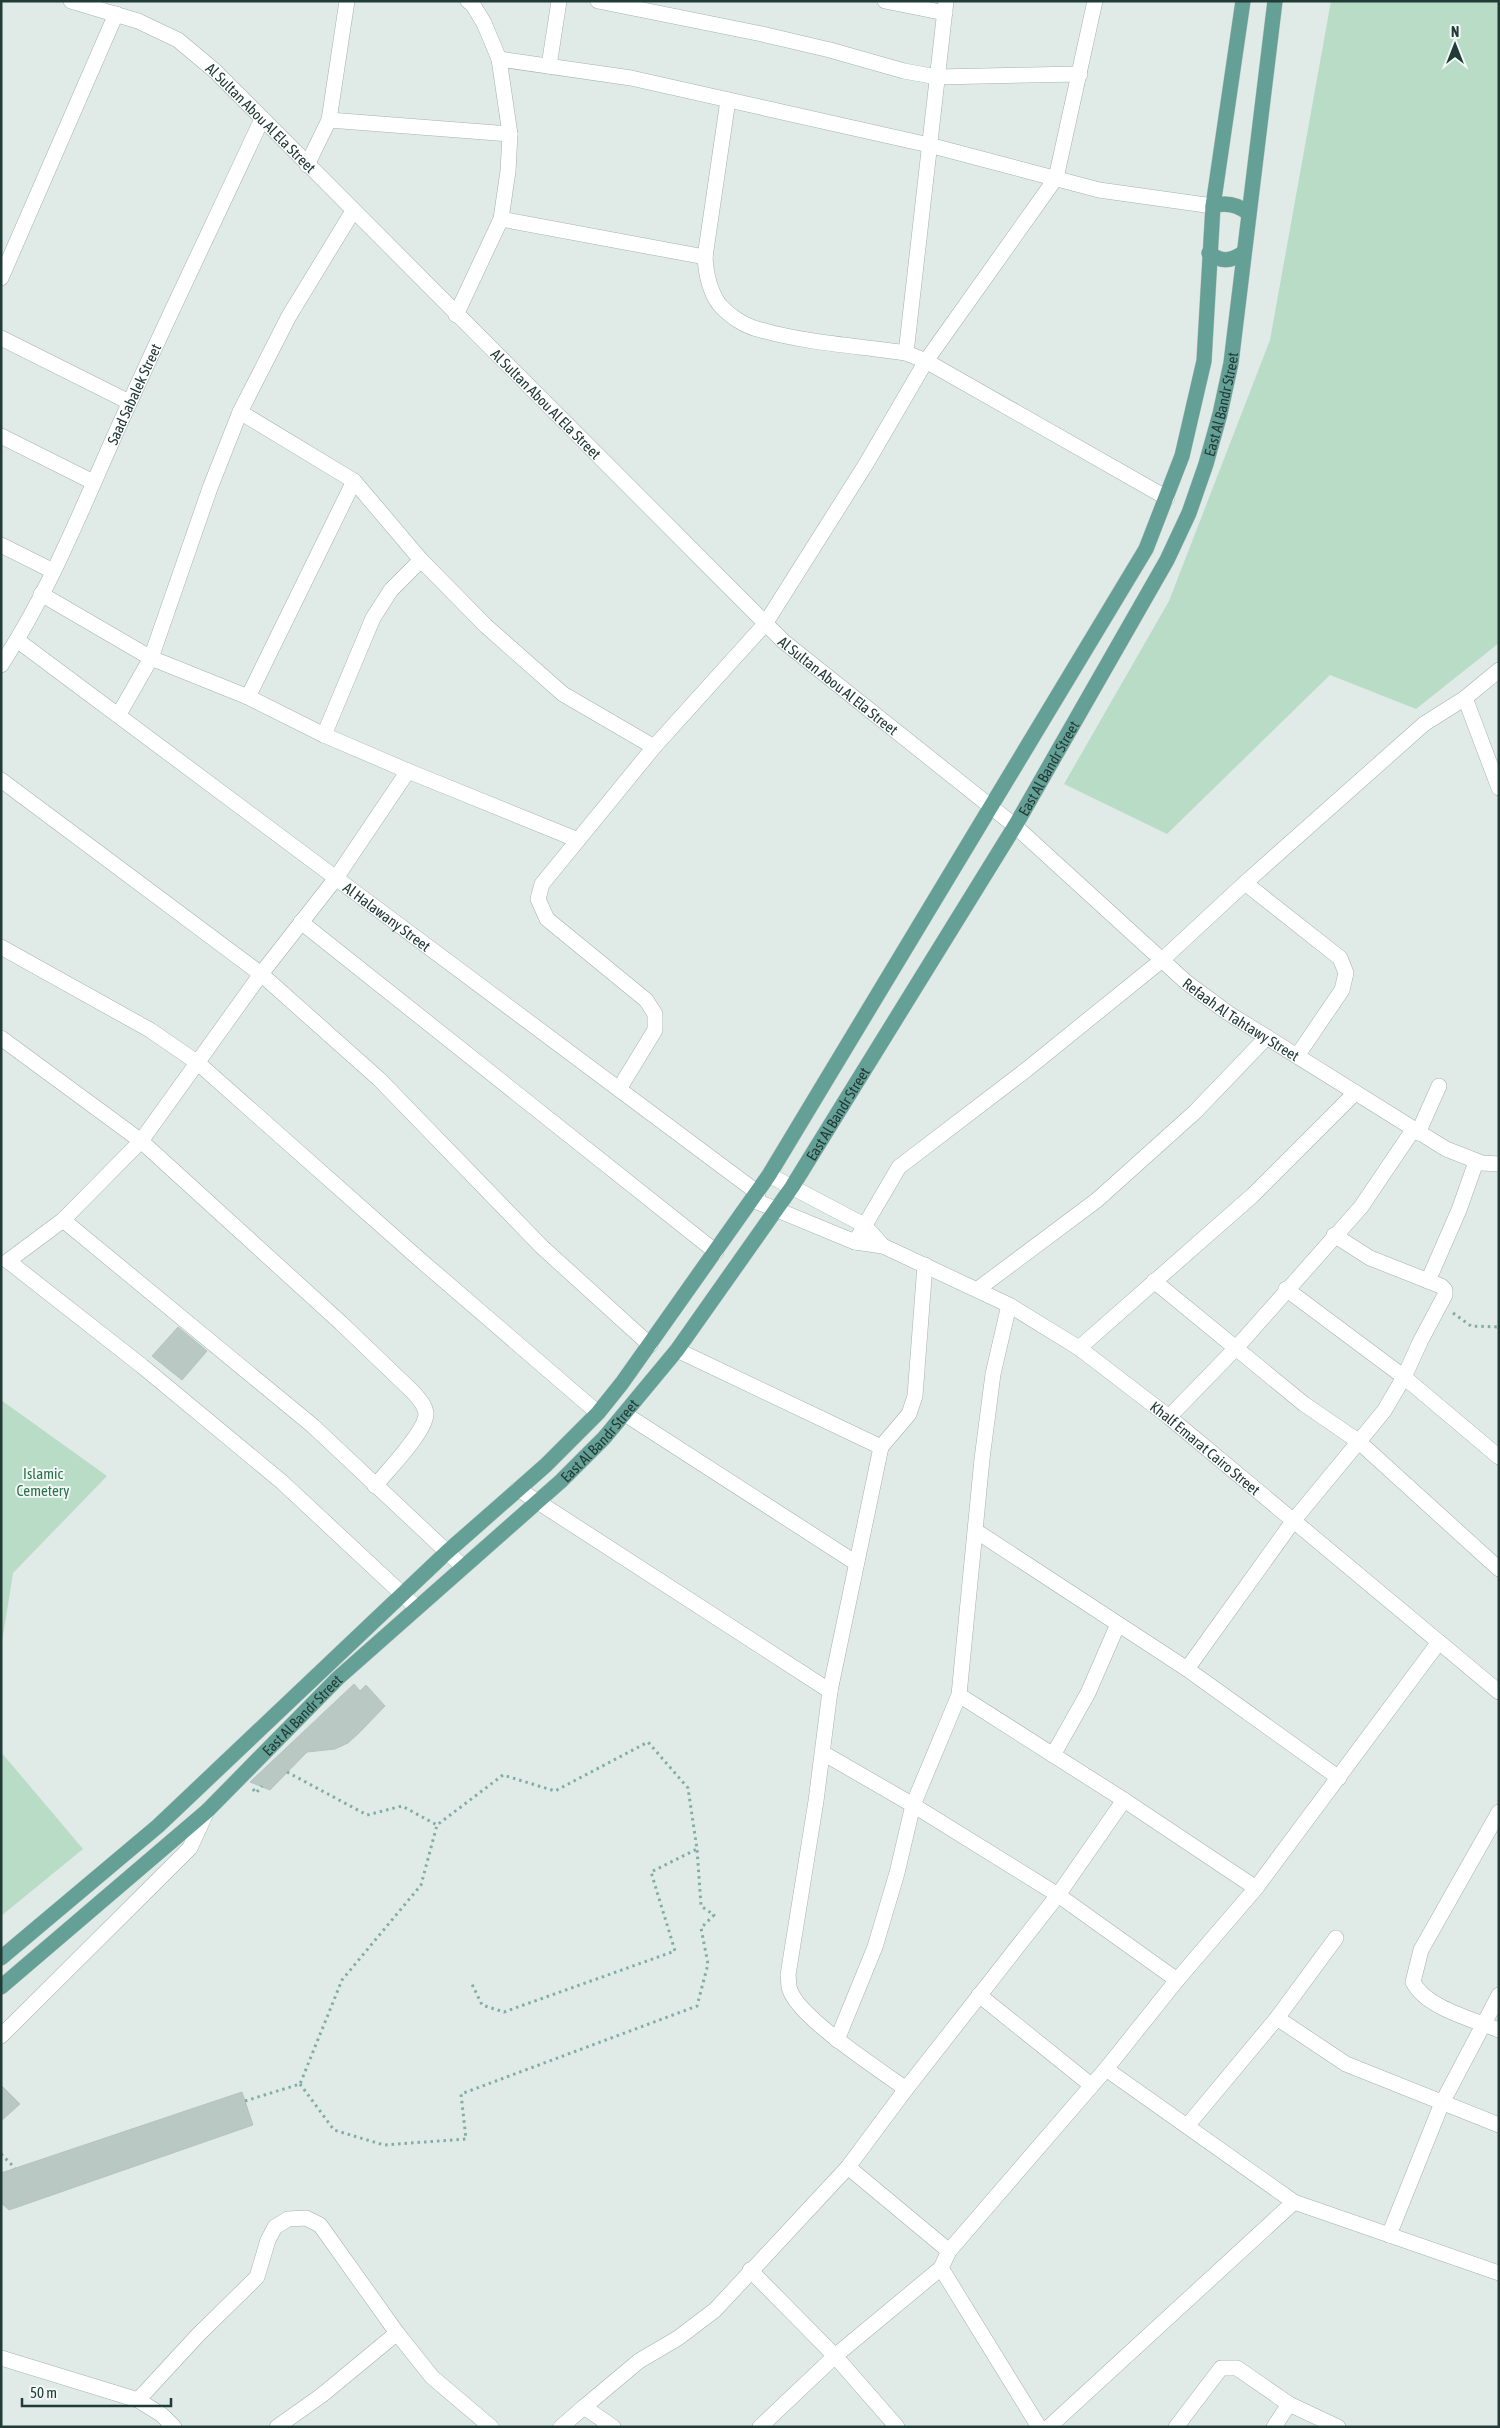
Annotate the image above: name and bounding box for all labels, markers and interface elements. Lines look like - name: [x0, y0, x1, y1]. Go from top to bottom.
- north arrow: [1430, 20, 1480, 70]
- text: N: [1451, 24, 1459, 40]
- street label: Al Sultan Abou Al Ela Street: [203, 59, 320, 176]
- street label: Saad Sabalek Street: [103, 341, 164, 447]
- street label: Al Sultan Abou Al Ela Street: [488, 345, 605, 462]
- street label: East Al Bandr Street: [1200, 351, 1241, 458]
- street label: Al Sultan Abou Al Ela Street: [775, 632, 902, 738]
- street label: East Al Bandr Street: [1014, 718, 1082, 818]
- street label: Al Halawany Street: [340, 878, 434, 954]
- street label: Refaah Al Tahtawy Street: [1180, 974, 1303, 1064]
- street label: East Al Bandr Street: [802, 1064, 872, 1163]
- street label: East Al Bandr Street: [557, 1395, 641, 1485]
- street label: Khalf Emarat Cairo Street: [1147, 1398, 1264, 1498]
- park label: Islamic Cemetery: [17, 1465, 69, 1499]
- street label: East Al Bandr Street: [258, 1671, 345, 1759]
- scale bar: [22, 2376, 171, 2408]
- text: 50 m: [30, 2384, 57, 2401]

